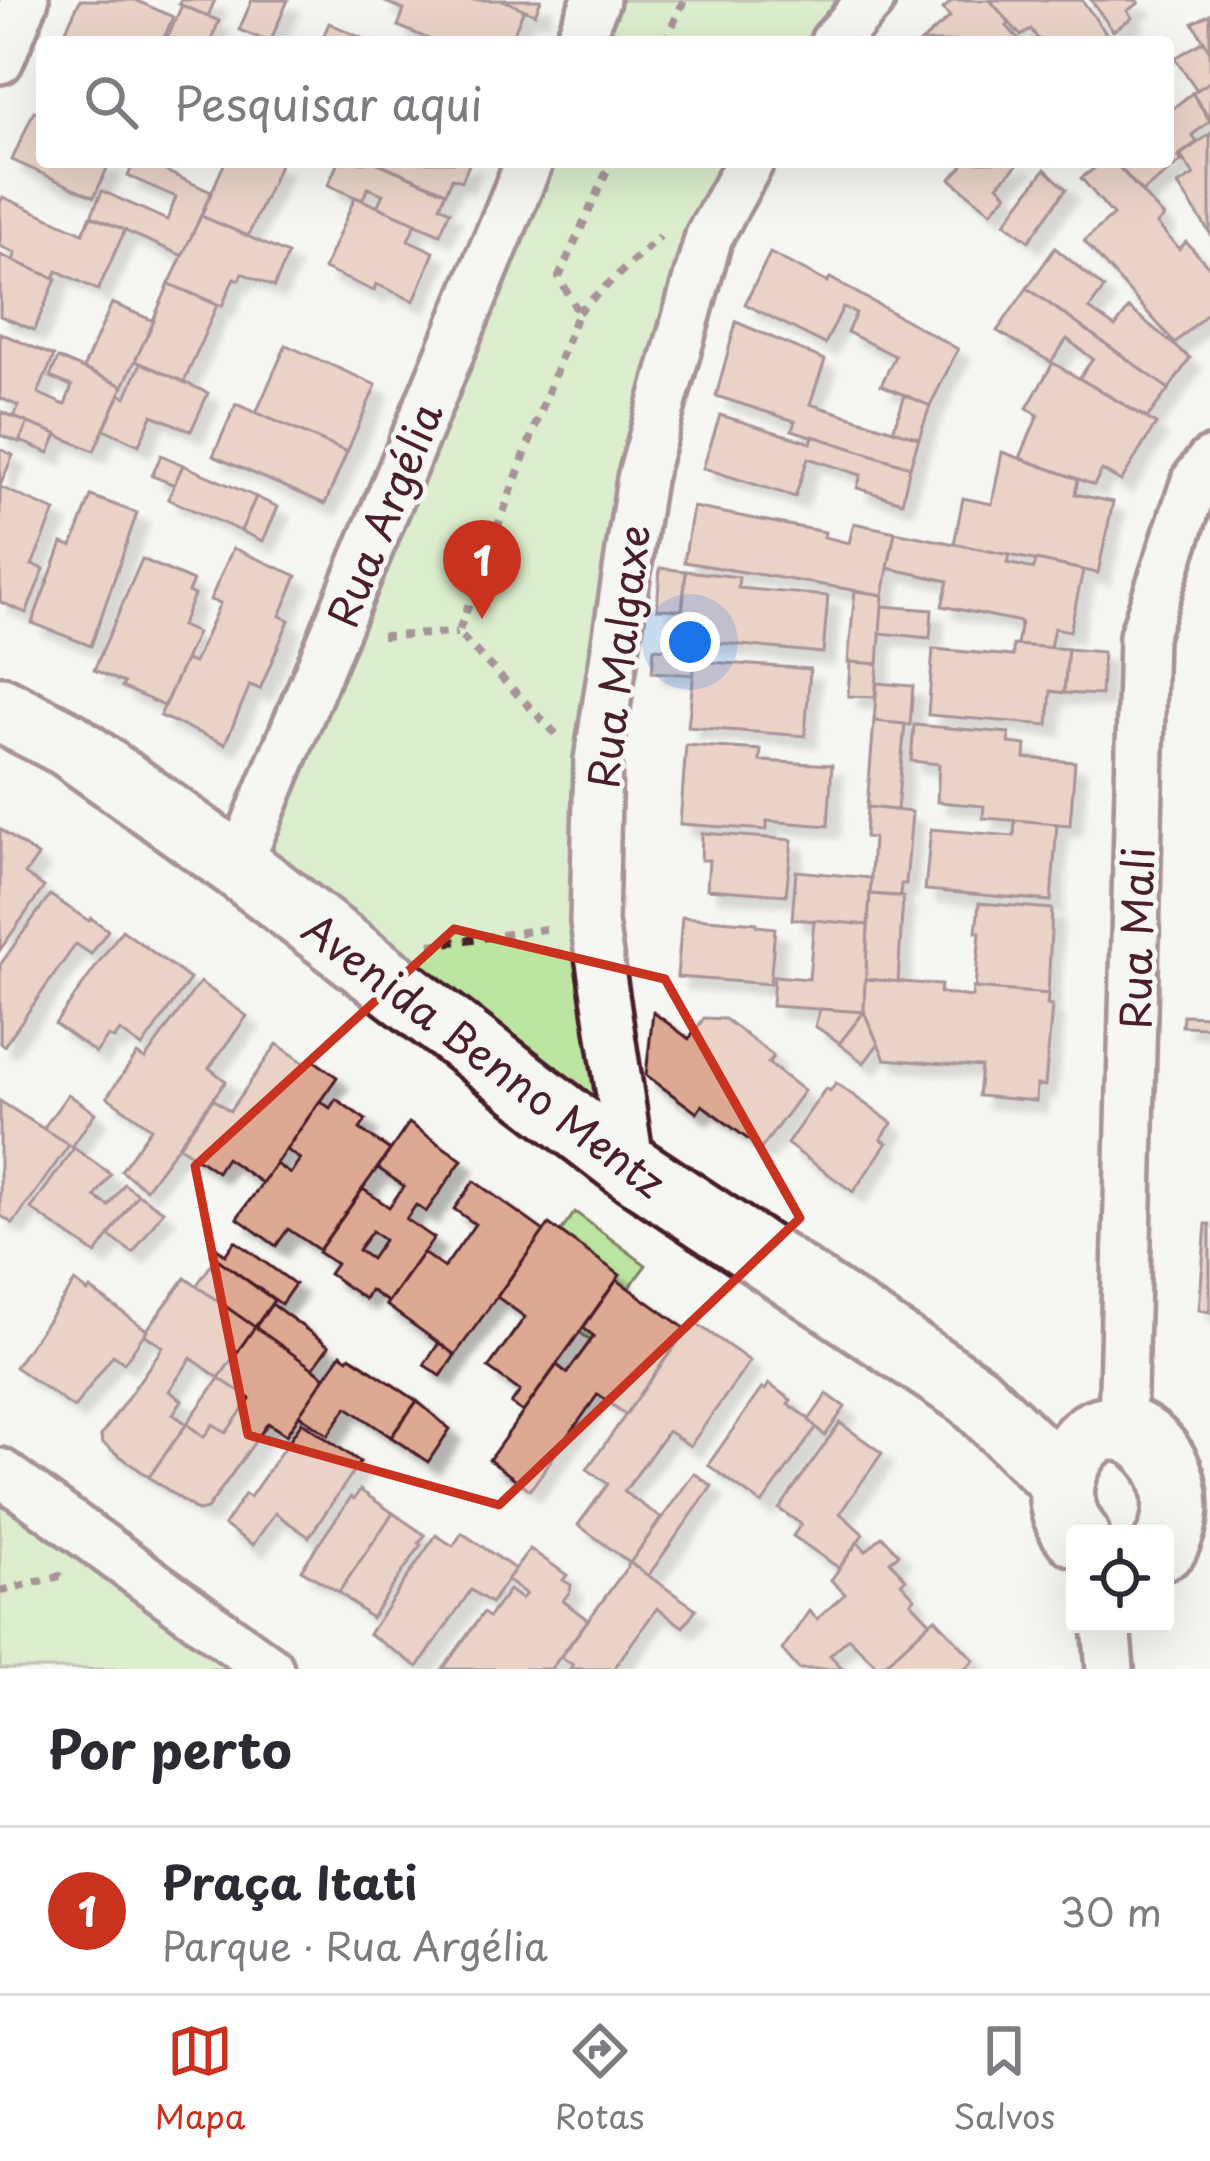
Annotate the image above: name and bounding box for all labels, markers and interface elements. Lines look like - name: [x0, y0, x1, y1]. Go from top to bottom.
- search box: [36, 36, 1174, 168]
- text: Pesquisar aqui: [174, 68, 483, 136]
- icon: search: [78, 69, 144, 135]
- street label: Rua Argélia: [309, 392, 457, 636]
- pin: 1: [443, 520, 521, 619]
- street label: Rua Malgaxe: [570, 521, 664, 791]
- your location: [660, 612, 720, 672]
- street label: Rua Mali: [1102, 846, 1168, 1030]
- street label: Avenida Benno Mentz: [290, 896, 680, 1212]
- map controls: [1066, 1525, 1174, 1633]
- button: locate: [1066, 1525, 1174, 1633]
- text: Por perto: [48, 1709, 292, 1786]
- text: Praça Itati: [162, 1847, 417, 1915]
- text: 1: [78, 1881, 96, 1940]
- text: 30 m: [1059, 1881, 1162, 1940]
- text: Parque · Rua Argélia: [162, 1915, 548, 1974]
- tab: Mapa: [155, 2018, 245, 2140]
- tab: Rotas: [555, 2018, 644, 2140]
- tab: Salvos: [954, 2018, 1055, 2140]

